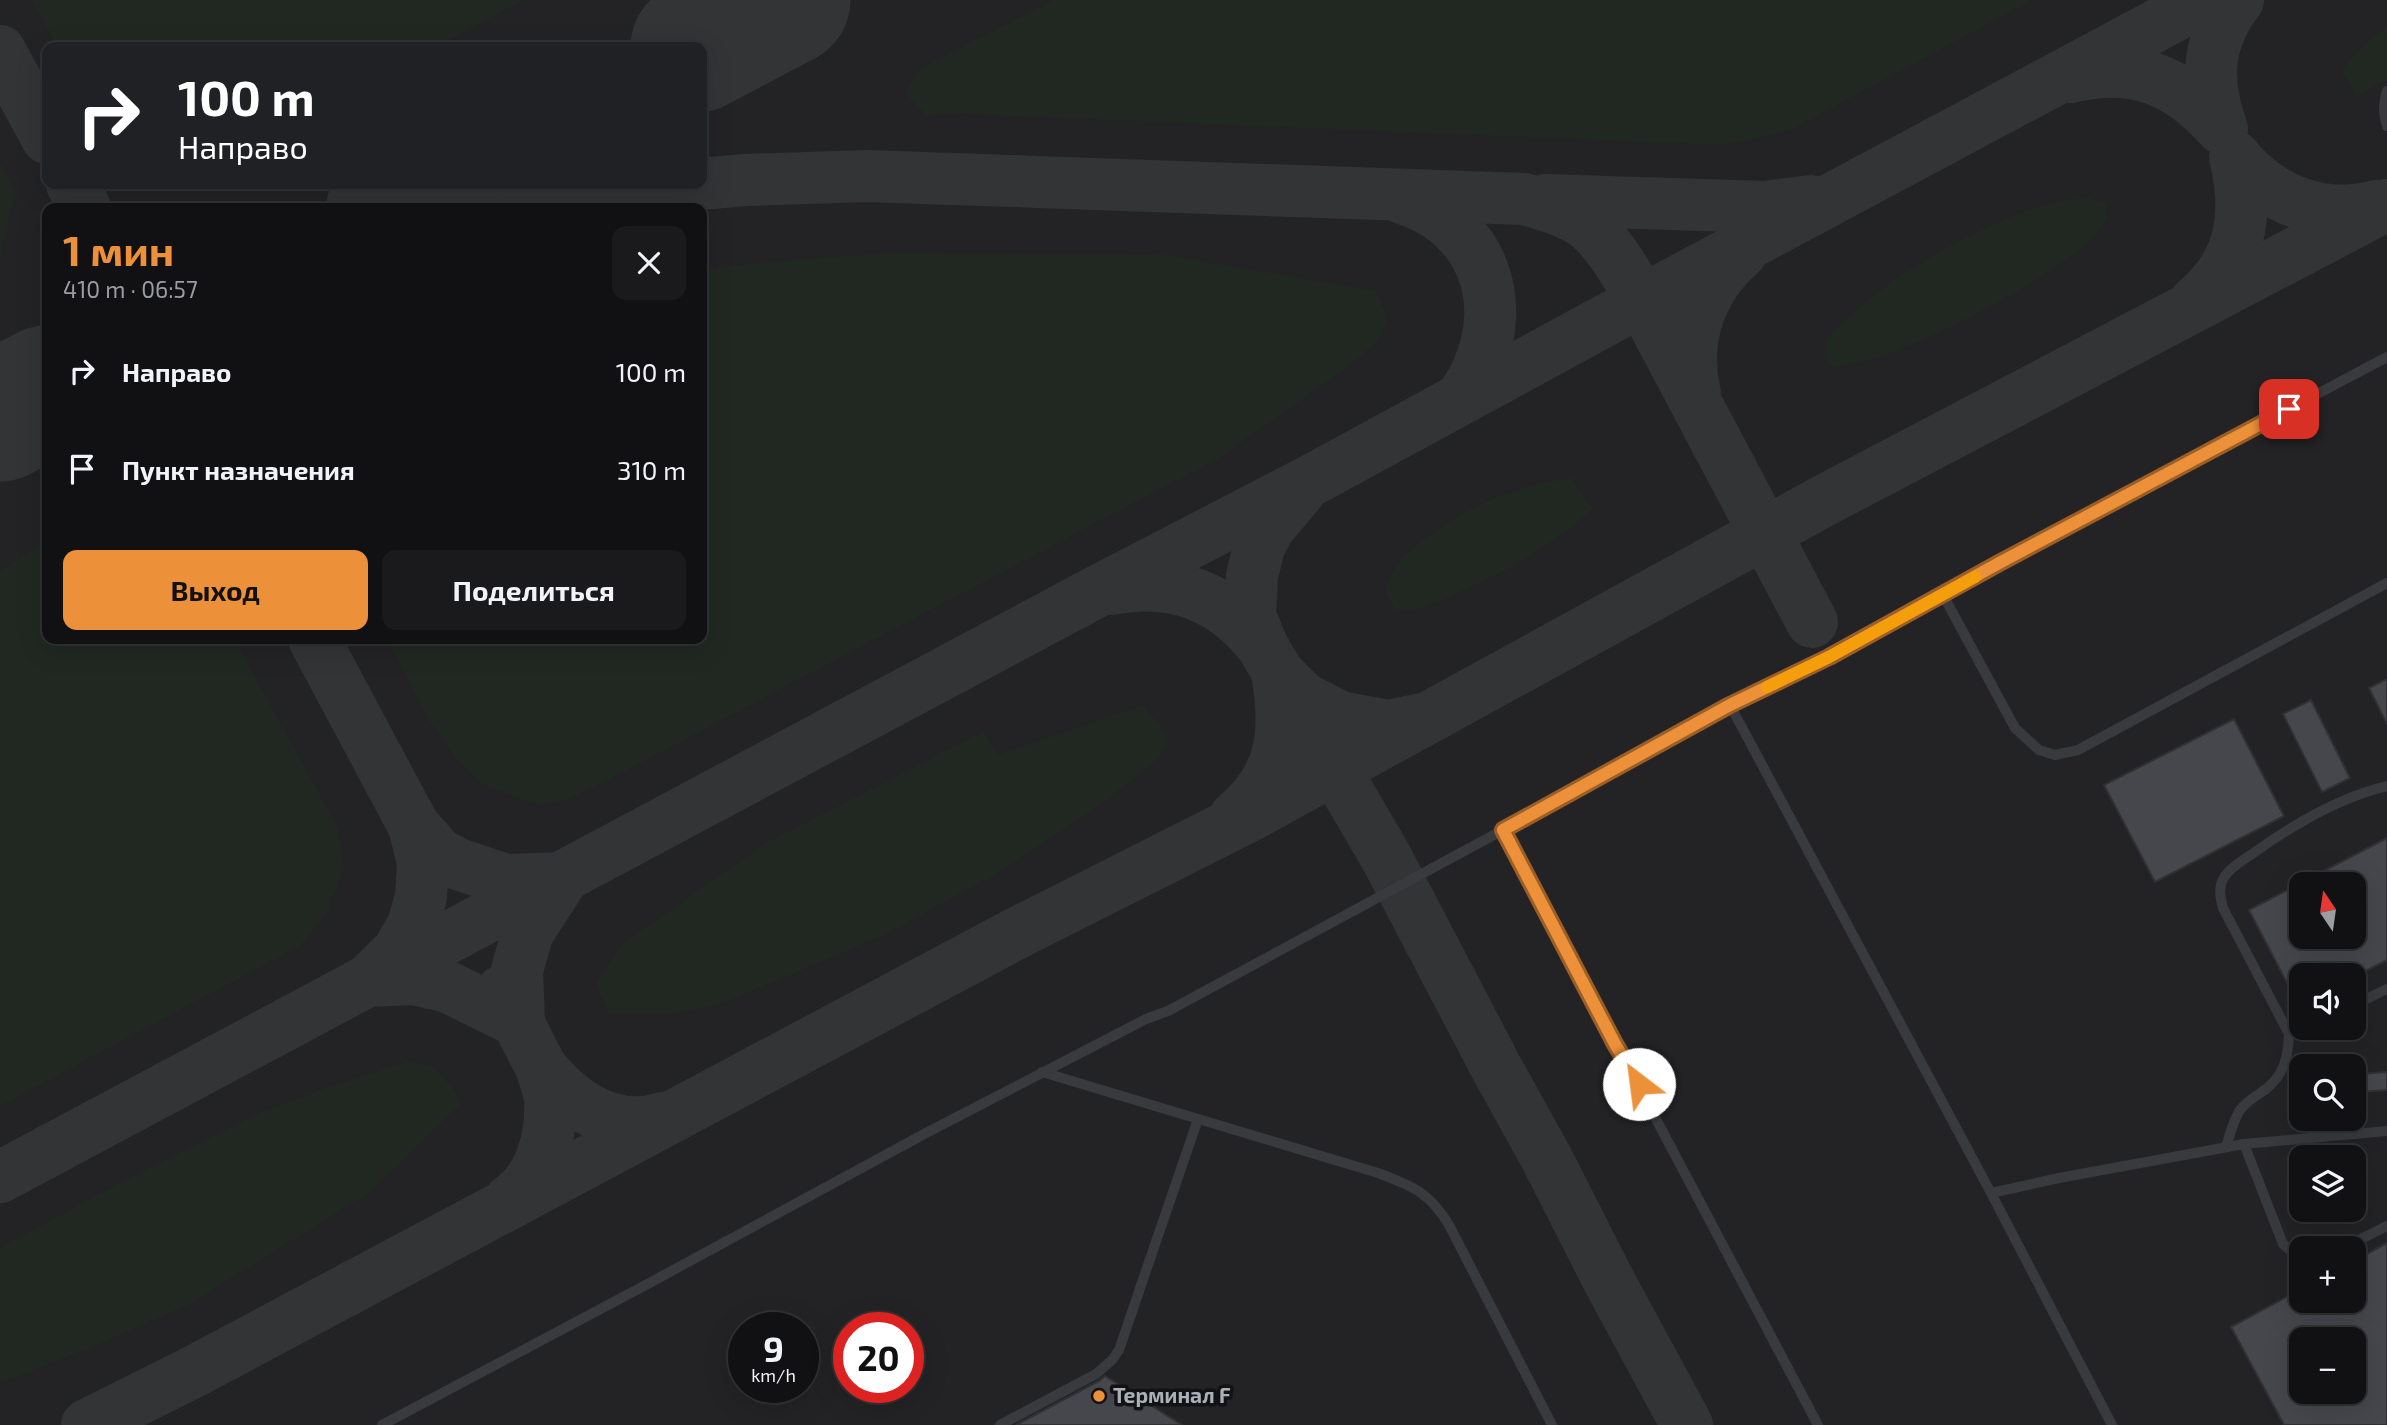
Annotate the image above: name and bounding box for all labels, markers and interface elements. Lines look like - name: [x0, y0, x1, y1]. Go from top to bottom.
- text: 100 m: [178, 67, 315, 126]
- icon: right: [63, 70, 154, 161]
- text: Направо: [178, 127, 308, 165]
- text: 1 мин: [63, 224, 174, 274]
- button: close: [612, 226, 686, 300]
- text: 410 m · 06:57: [63, 275, 198, 303]
- icon: right: [63, 352, 101, 390]
- text: Направо: [122, 356, 231, 387]
- text: 100 m: [616, 356, 686, 387]
- pin: [2259, 379, 2319, 439]
- icon: arrive: [2270, 390, 2308, 428]
- icon: arrive: [63, 450, 101, 488]
- text: Пункт назначения: [122, 454, 355, 485]
- text: 310 m: [617, 454, 686, 485]
- button: Выход: [63, 550, 368, 630]
- button: Поделиться: [382, 550, 686, 630]
- north arrow: [2289, 872, 2366, 948]
- map controls: [2289, 872, 2366, 1404]
- button: sound: [2289, 963, 2366, 1040]
- position arrow: [1602, 1047, 1676, 1121]
- button: search: [2289, 1054, 2366, 1131]
- button: layers: [2289, 1145, 2366, 1222]
- button: +: [2289, 1236, 2366, 1313]
- speed limit sign: 20: [833, 1312, 924, 1403]
- text: 9: [763, 1327, 784, 1369]
- button: −: [2289, 1327, 2366, 1404]
- text: km/h: [751, 1364, 796, 1386]
- place label: Терминал F: [1113, 1382, 1231, 1407]
- marker: Терминал F: [1091, 1388, 1107, 1404]

